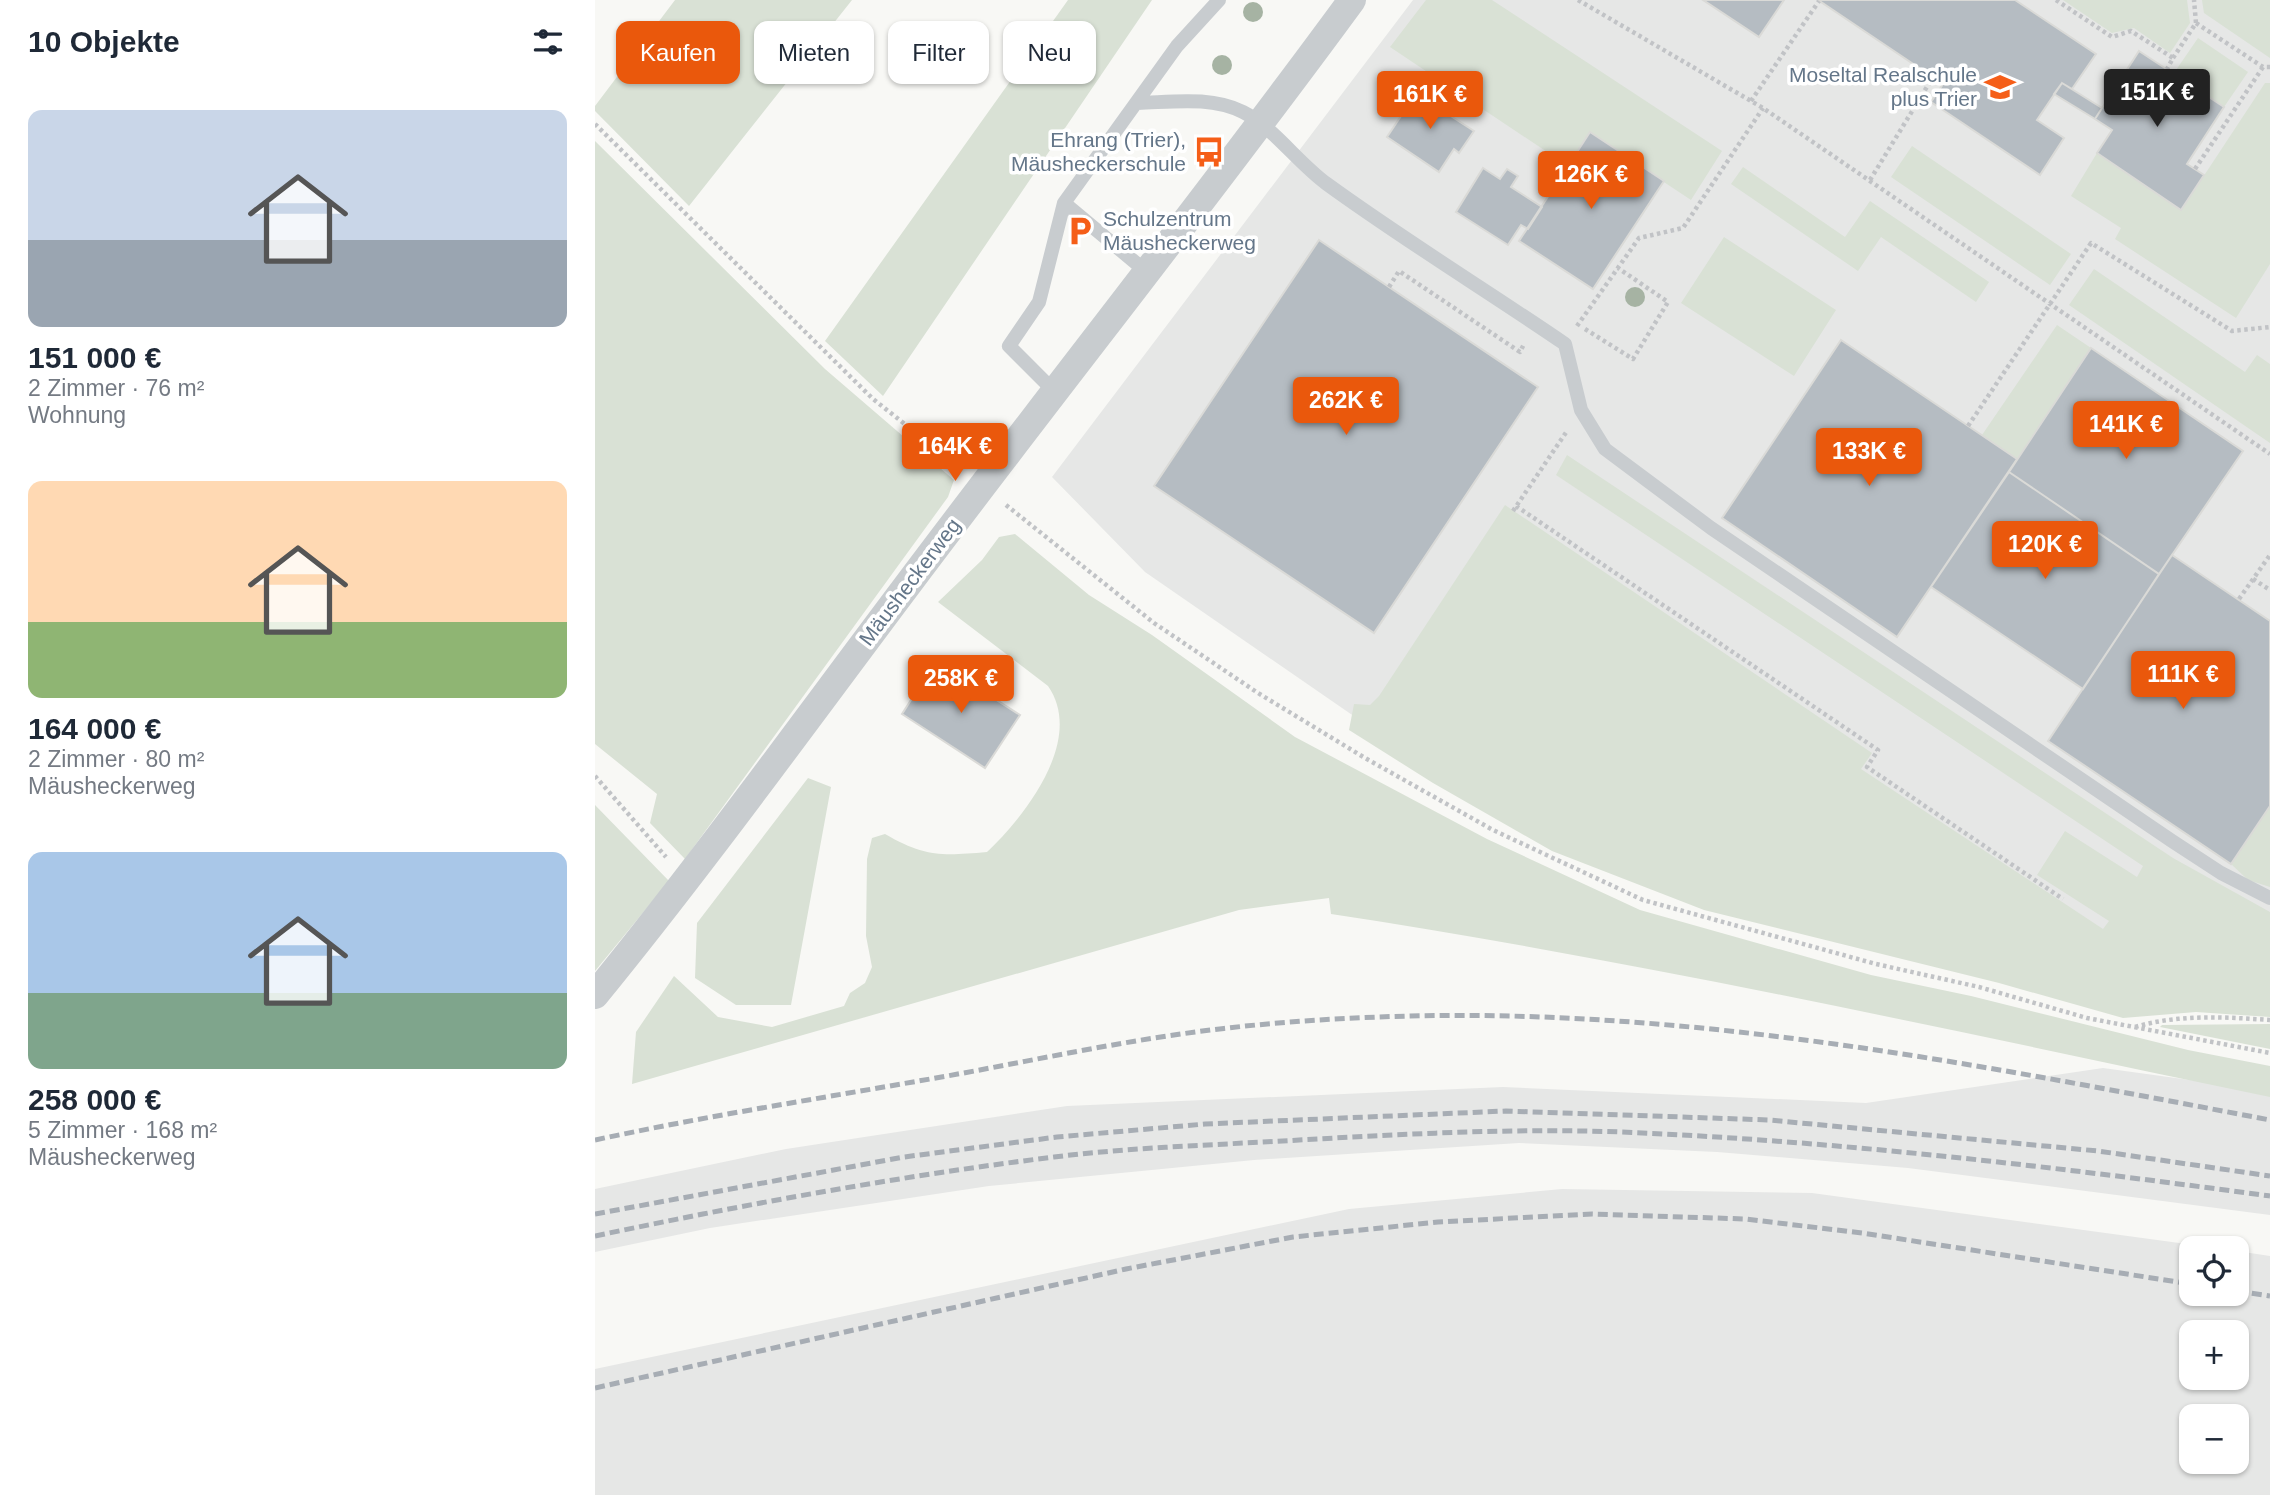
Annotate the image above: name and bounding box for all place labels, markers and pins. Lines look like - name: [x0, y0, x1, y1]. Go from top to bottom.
- place label: Moseltal Realschule plus Trier: [1789, 63, 1977, 110]
- pin: 151K €: [2100, 69, 2214, 129]
- school or university icon: Moseltal Realschule plus Trier: [1983, 70, 2017, 104]
- pin: 161K €: [1373, 72, 1487, 131]
- place label: Ehrang (Trier), Mäusheckerschule: [1011, 128, 1186, 175]
- bus stop icon: Ehrang (Trier), Mäusheckerschule: [1192, 135, 1226, 169]
- pin: 126K €: [1534, 152, 1648, 211]
- place label: Schulzentrum Mäusheckerweg: [1103, 207, 1256, 254]
- parking icon: Schulzentrum Mäusheckerweg: [1063, 214, 1097, 248]
- pin: 262K €: [1289, 378, 1403, 437]
- pin: 141K €: [2069, 402, 2183, 461]
- pin: 164K €: [898, 424, 1012, 483]
- pin: 133K €: [1812, 428, 1926, 488]
- pin: 120K €: [1988, 522, 2102, 581]
- pin: 111K €: [2126, 652, 2240, 711]
- pin: 258K €: [904, 656, 1018, 715]

